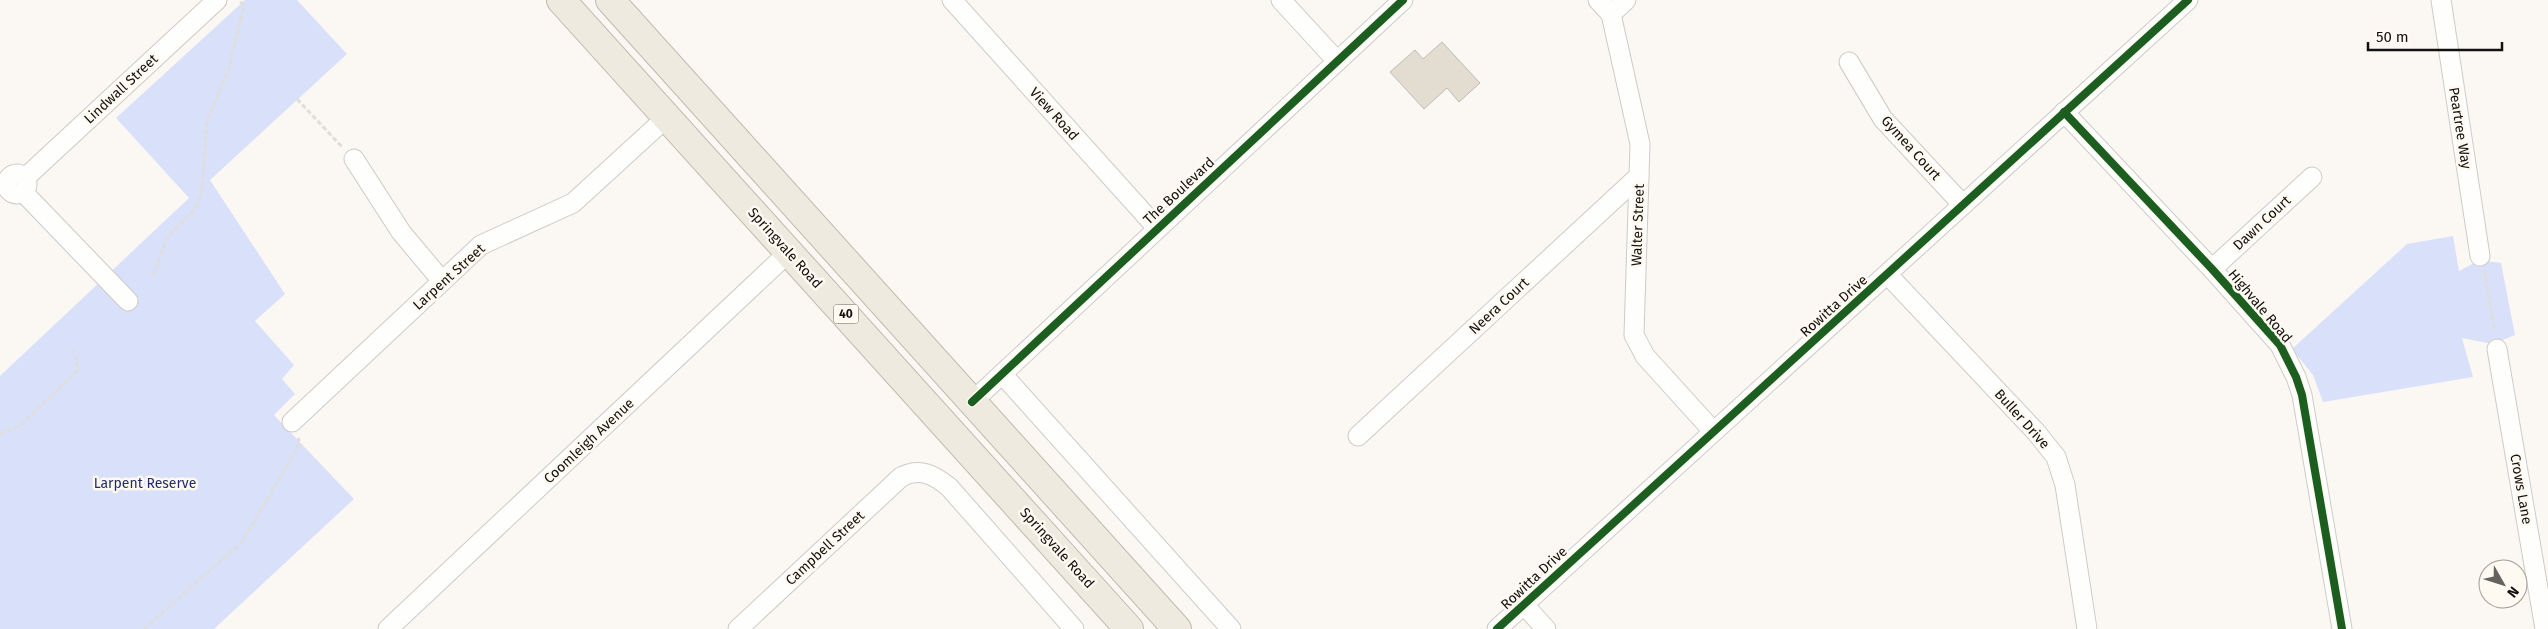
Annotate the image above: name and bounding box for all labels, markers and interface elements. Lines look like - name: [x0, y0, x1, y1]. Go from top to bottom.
- scale bar: [2368, 20, 2502, 52]
- text: 50 m: [2376, 28, 2409, 46]
- street label: Lindwall Street: [81, 50, 162, 128]
- street label: View Road: [1026, 84, 1082, 144]
- street label: Peartree Way: [2445, 86, 2475, 170]
- street label: Gymea Court: [1878, 112, 1945, 184]
- street label: The Boulevard: [1140, 154, 1218, 228]
- street label: Walter Street: [1628, 183, 1648, 266]
- street label: Dawn Court: [2230, 191, 2295, 254]
- street label: Springvale Road: [744, 204, 826, 292]
- street label: Larpent Street: [410, 240, 489, 314]
- street label: Highvale Road: [2224, 266, 2296, 346]
- street label: Rowitta Drive: [1797, 271, 1871, 341]
- street label: Neera Court: [1466, 273, 1533, 338]
- road number: 40: [834, 304, 858, 324]
- street label: Buller Drive: [1991, 386, 2053, 452]
- street label: Coomleigh Avenue: [540, 395, 638, 487]
- street label: Crows Lane: [2506, 452, 2536, 526]
- park label: Larpent Reserve: [94, 475, 196, 492]
- street label: Springvale Road: [1016, 504, 1098, 592]
- street label: Campbell Street: [782, 507, 869, 589]
- street label: Rowitta Drive: [1497, 543, 1571, 613]
- north arrow: [2478, 559, 2528, 609]
- text: N: [2503, 583, 2522, 601]

